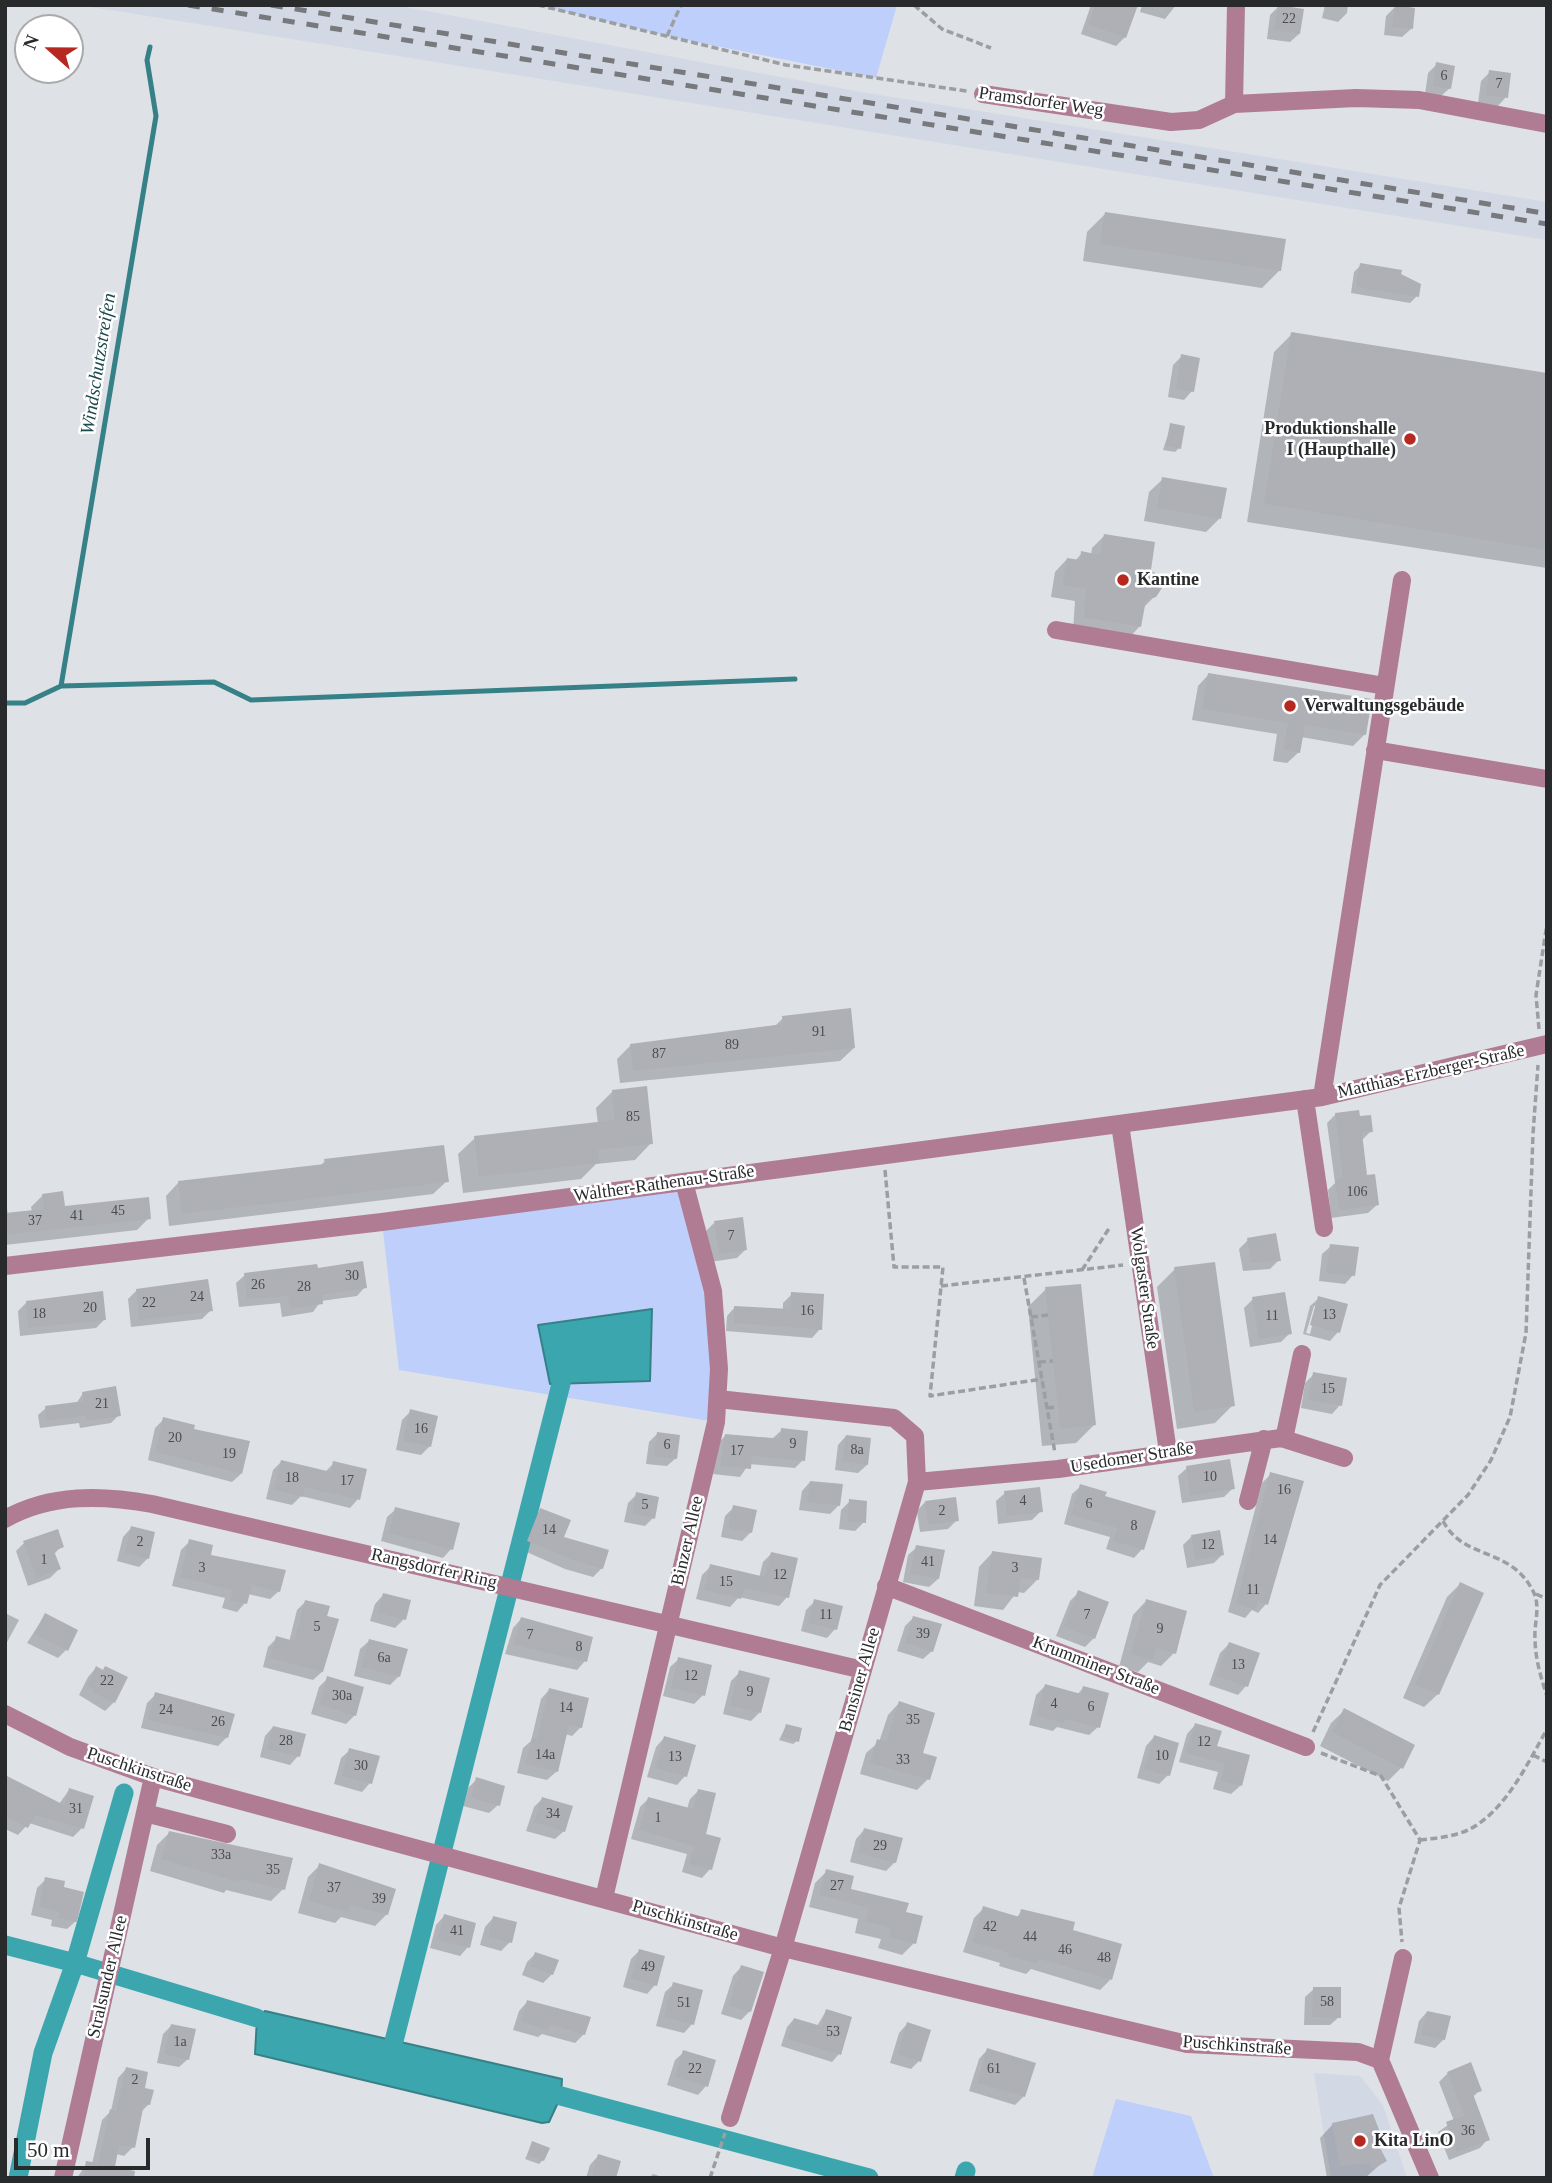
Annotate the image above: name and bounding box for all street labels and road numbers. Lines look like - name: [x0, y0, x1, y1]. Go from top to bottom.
- street label: Pramsdorfer Weg: [977, 83, 1105, 121]
- street label: Matthias-Erzberger-Straße: [1335, 1040, 1527, 1104]
- street label: Walther-Rathenau-Straße: [572, 1161, 756, 1207]
- street label: Wolgaster Straße: [1125, 1226, 1163, 1350]
- street label: Usedomer Straße: [1069, 1438, 1195, 1478]
- street label: Binzer Allee: [667, 1494, 709, 1588]
- street label: Rangsdorfer Ring: [369, 1544, 499, 1594]
- street label: Bansiner Allee: [835, 1625, 885, 1735]
- street label: Krumminer Straße: [1029, 1632, 1163, 1700]
- street label: Puschkinstraße: [84, 1743, 194, 1797]
- street label: Puschkinstraße: [630, 1896, 740, 1946]
- street label: Stralsunder Allee: [83, 1913, 133, 2041]
- street label: Puschkinstraße: [1182, 2031, 1292, 2061]

